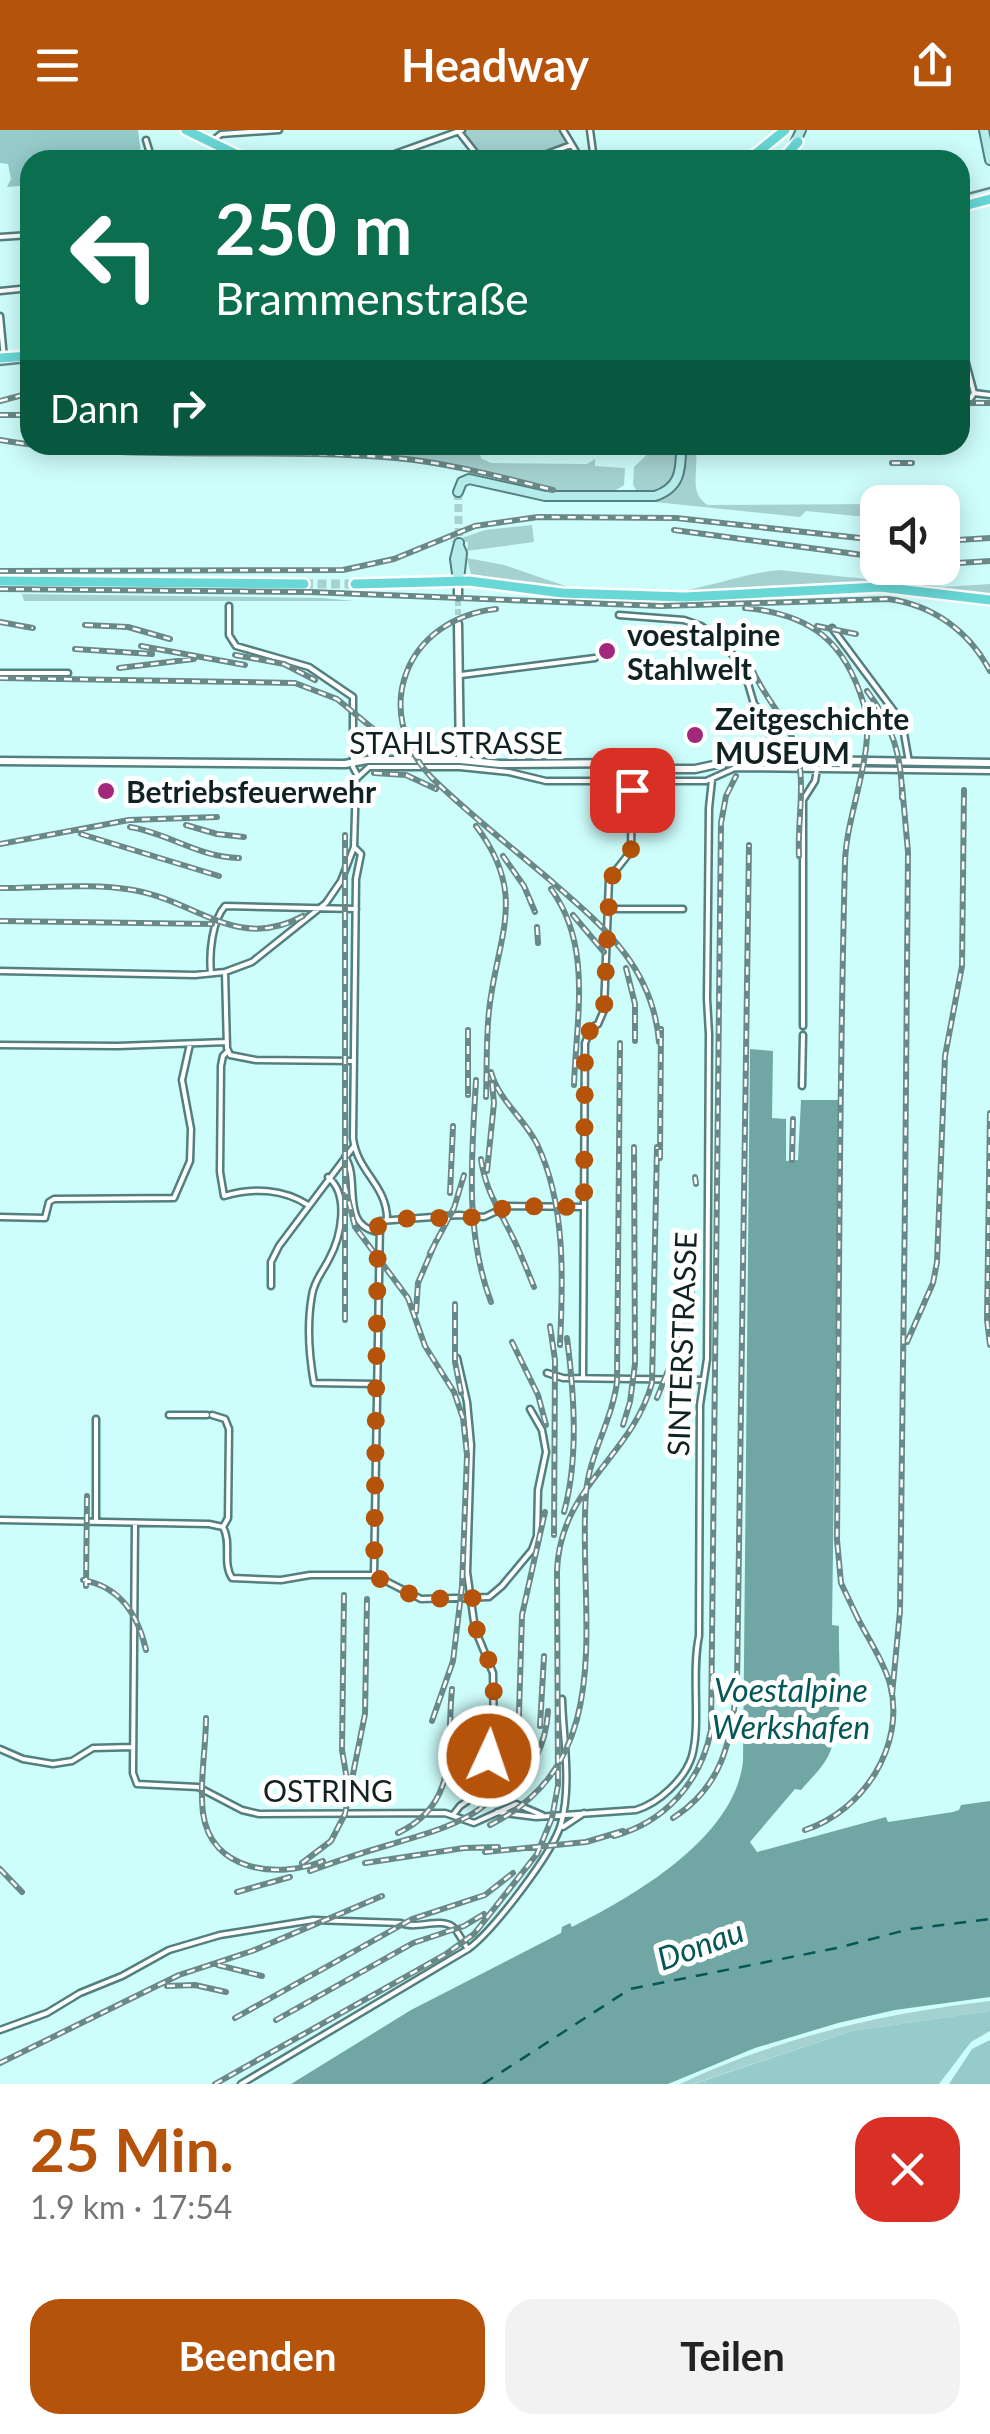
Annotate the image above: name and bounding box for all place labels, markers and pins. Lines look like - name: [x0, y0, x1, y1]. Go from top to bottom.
- place label: voestalpine Stahlwelt: [627, 616, 780, 686]
- marker: voestalpine Stahlwelt: [596, 640, 618, 662]
- place label: Zeitgeschichte MUSEUM: [715, 700, 909, 770]
- marker: Zeitgeschichte MUSEUM: [684, 724, 706, 746]
- pin: [590, 748, 675, 833]
- place label: Betriebsfeuerwehr: [126, 773, 377, 809]
- marker: Betriebsfeuerwehr: [95, 780, 117, 802]

